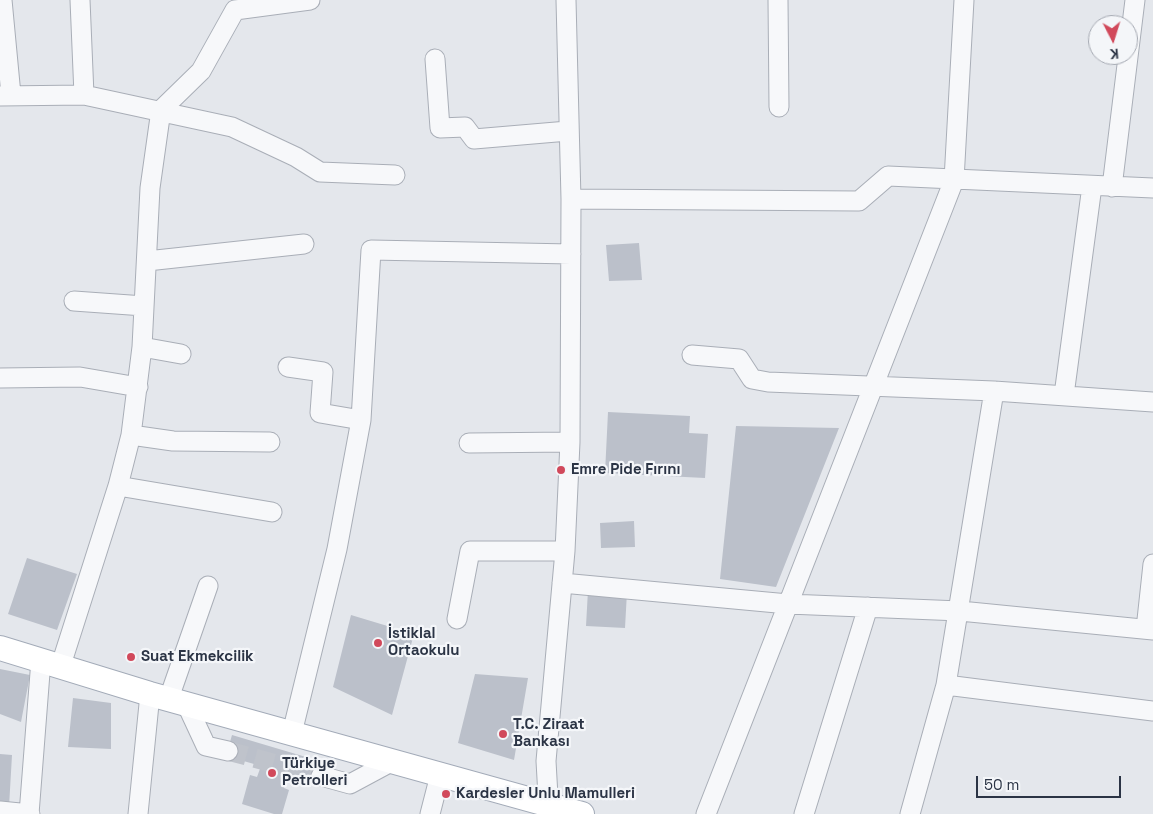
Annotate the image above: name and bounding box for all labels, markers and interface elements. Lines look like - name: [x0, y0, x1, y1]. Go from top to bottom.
- north arrow: [1088, 15, 1138, 65]
- text: K: [1109, 45, 1119, 63]
- place label: Emre Pide Fırını: [571, 461, 680, 479]
- marker: Emre Pide Fırını: [555, 464, 567, 476]
- place label: İstiklal Ortaokulu: [388, 625, 460, 660]
- marker: İstiklal Ortaokulu: [372, 637, 384, 649]
- place label: Suat Ekmekcilik: [141, 648, 254, 666]
- marker: Suat Ekmekcilik: [125, 651, 137, 663]
- place label: T.C. Ziraat Bankası: [513, 716, 585, 751]
- marker: T.C. Ziraat Bankası: [497, 728, 509, 740]
- place label: Türkiye Petrolleri: [282, 755, 348, 790]
- scale bar: [978, 766, 1123, 798]
- marker: Türkiye Petrolleri: [266, 767, 278, 779]
- text: 50 m: [984, 775, 1019, 794]
- place label: Kardesler Unlu Mamulleri: [456, 785, 635, 803]
- marker: Kardesler Unlu Mamulleri: [440, 788, 452, 800]

